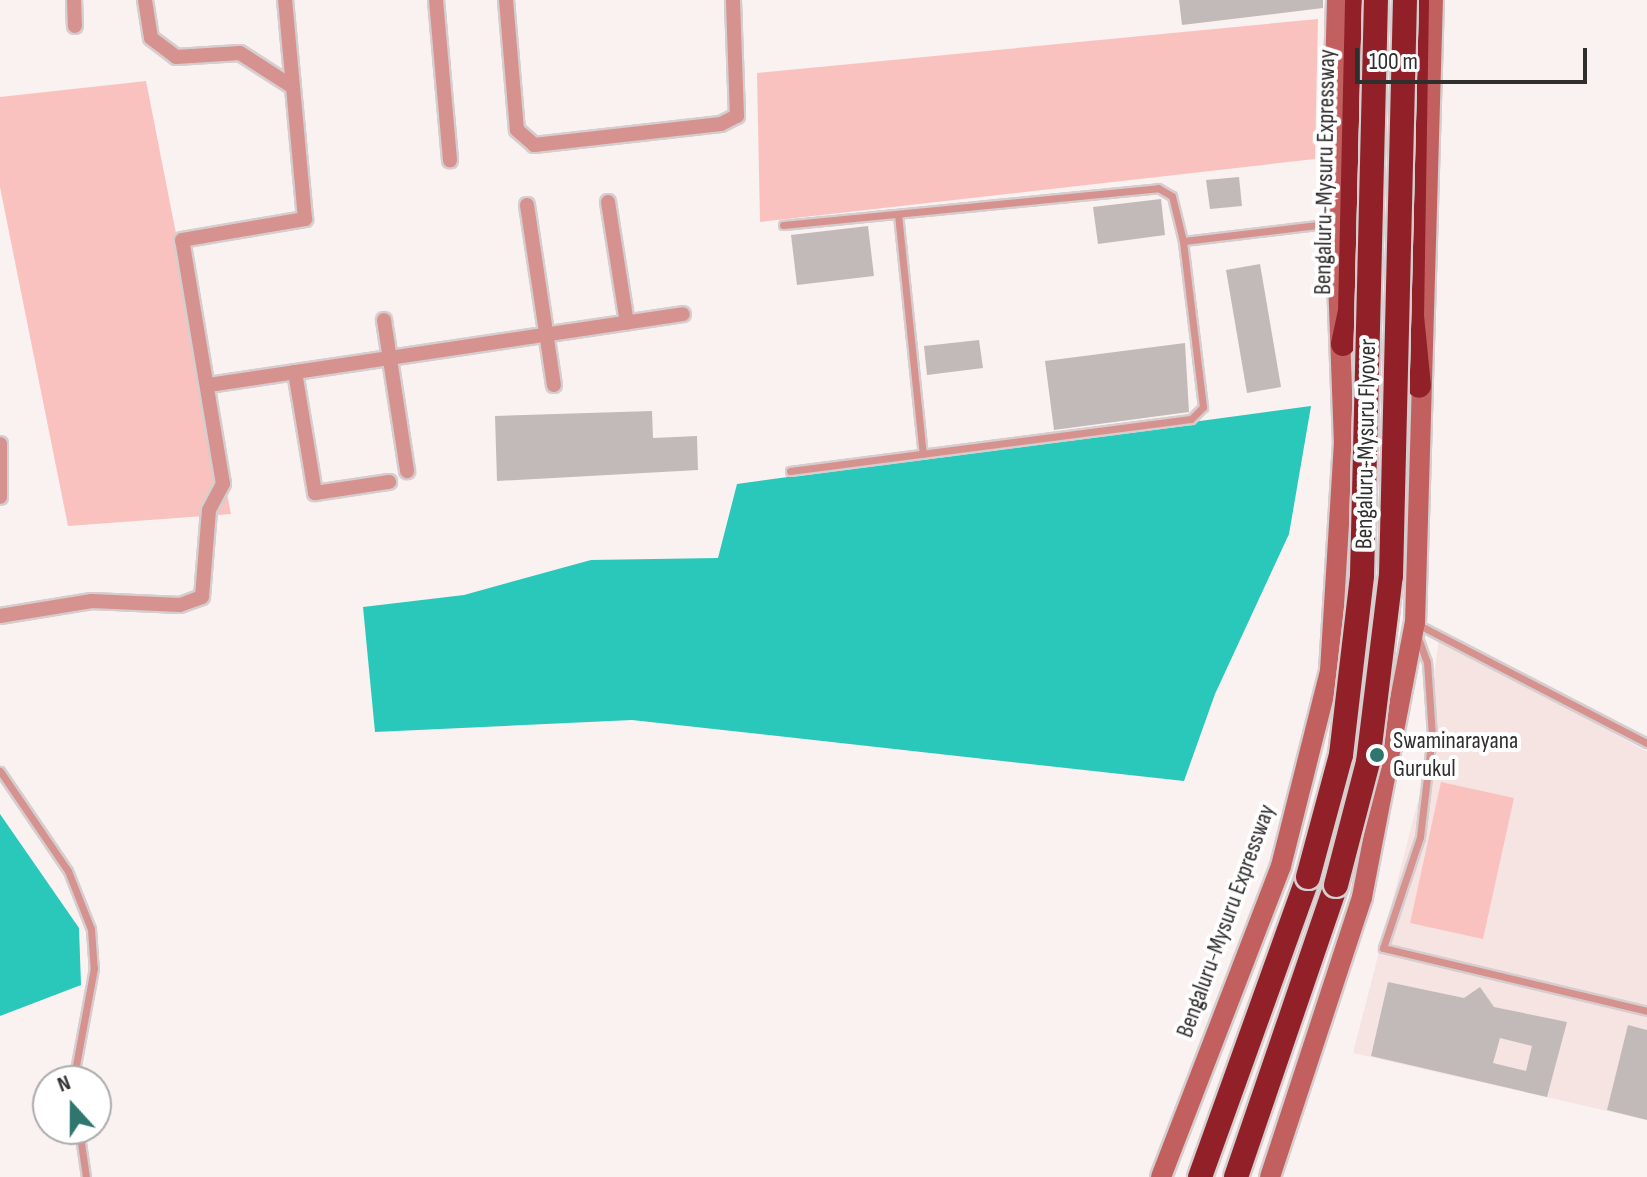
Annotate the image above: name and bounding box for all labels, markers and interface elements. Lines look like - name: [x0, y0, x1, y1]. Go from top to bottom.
- scale bar: [1359, 32, 1591, 82]
- text: 100 m: [1369, 47, 1418, 76]
- street label: Bengaluru-Mysuru Expressway: [1308, 49, 1342, 295]
- street label: Bengaluru-Mysuru Flyover: [1350, 339, 1382, 549]
- place label: Swaminarayana Gurukul: [1393, 727, 1518, 783]
- marker: Swaminarayana Gurukul: [1368, 746, 1386, 764]
- street label: Bengaluru-Mysuru Expressway: [1170, 801, 1282, 1041]
- north arrow: [32, 1065, 112, 1145]
- text: N: [54, 1069, 74, 1099]

